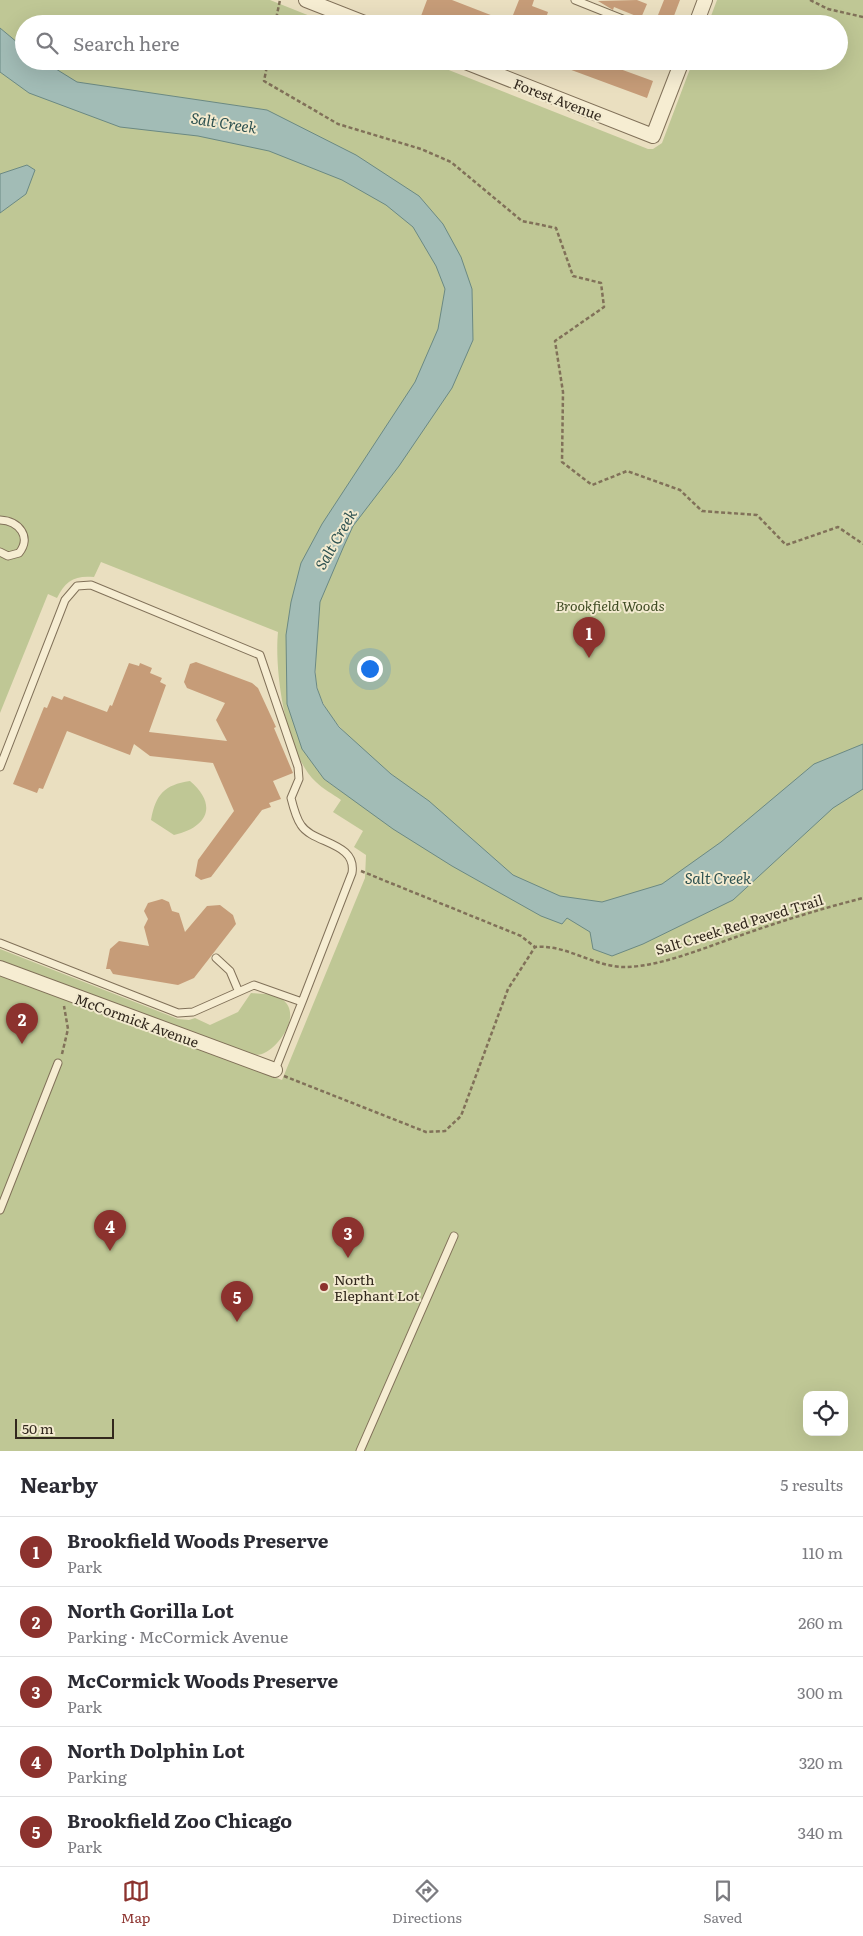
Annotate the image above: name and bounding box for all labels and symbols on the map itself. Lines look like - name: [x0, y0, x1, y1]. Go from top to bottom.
- street label: Forest Avenue: [511, 73, 605, 125]
- water label: Salt Creek: [189, 105, 259, 139]
- water label: Salt Creek: [308, 504, 362, 574]
- park label: Brookfield Woods: [555, 595, 665, 615]
- pin: 1: [573, 617, 605, 658]
- your location: [357, 656, 383, 682]
- water label: Salt Creek: [685, 866, 752, 889]
- street label: Salt Creek Red Paved Trail: [653, 889, 826, 959]
- street label: McCormick Avenue: [72, 988, 202, 1052]
- pin: 2: [6, 1003, 38, 1044]
- pin: 4: [94, 1210, 126, 1251]
- pin: 3: [332, 1217, 364, 1258]
- place label: North Elephant Lot: [334, 1269, 420, 1305]
- pin: 5: [221, 1281, 253, 1322]
- marker: North Elephant Lot: [318, 1281, 330, 1293]
- scale bar: [15, 1416, 114, 1439]

